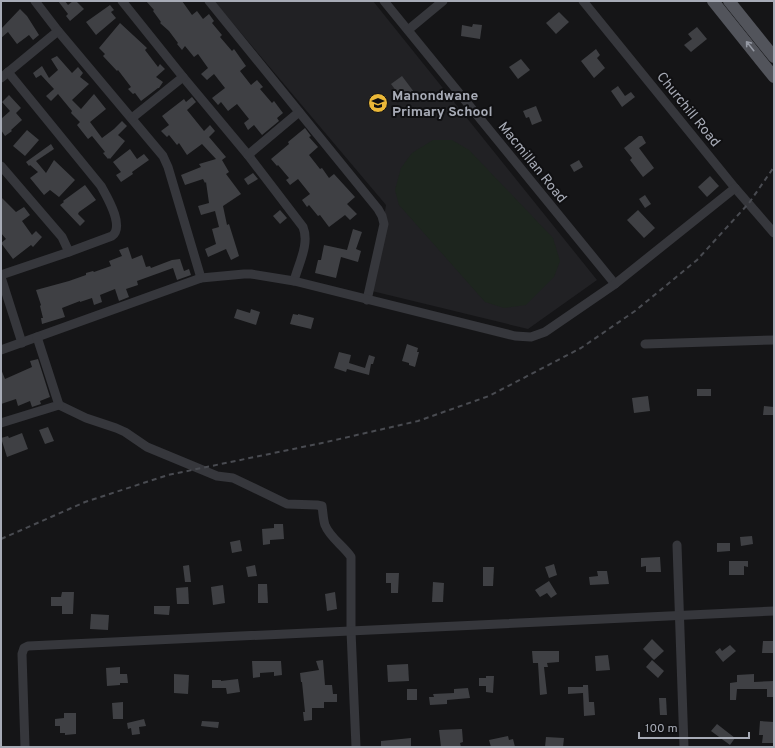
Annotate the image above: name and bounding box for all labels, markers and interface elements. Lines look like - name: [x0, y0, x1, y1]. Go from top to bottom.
- one-way arrow: [745, 41, 754, 52]
- street label: Churchill Road: [652, 69, 723, 151]
- place label: Manondwane Primary School: [392, 88, 493, 121]
- school or university icon: Manondwane Primary School: [367, 92, 389, 114]
- street label: Macmillan Road: [494, 119, 570, 207]
- scale bar: [639, 714, 749, 740]
- text: 100 m: [645, 721, 678, 737]

